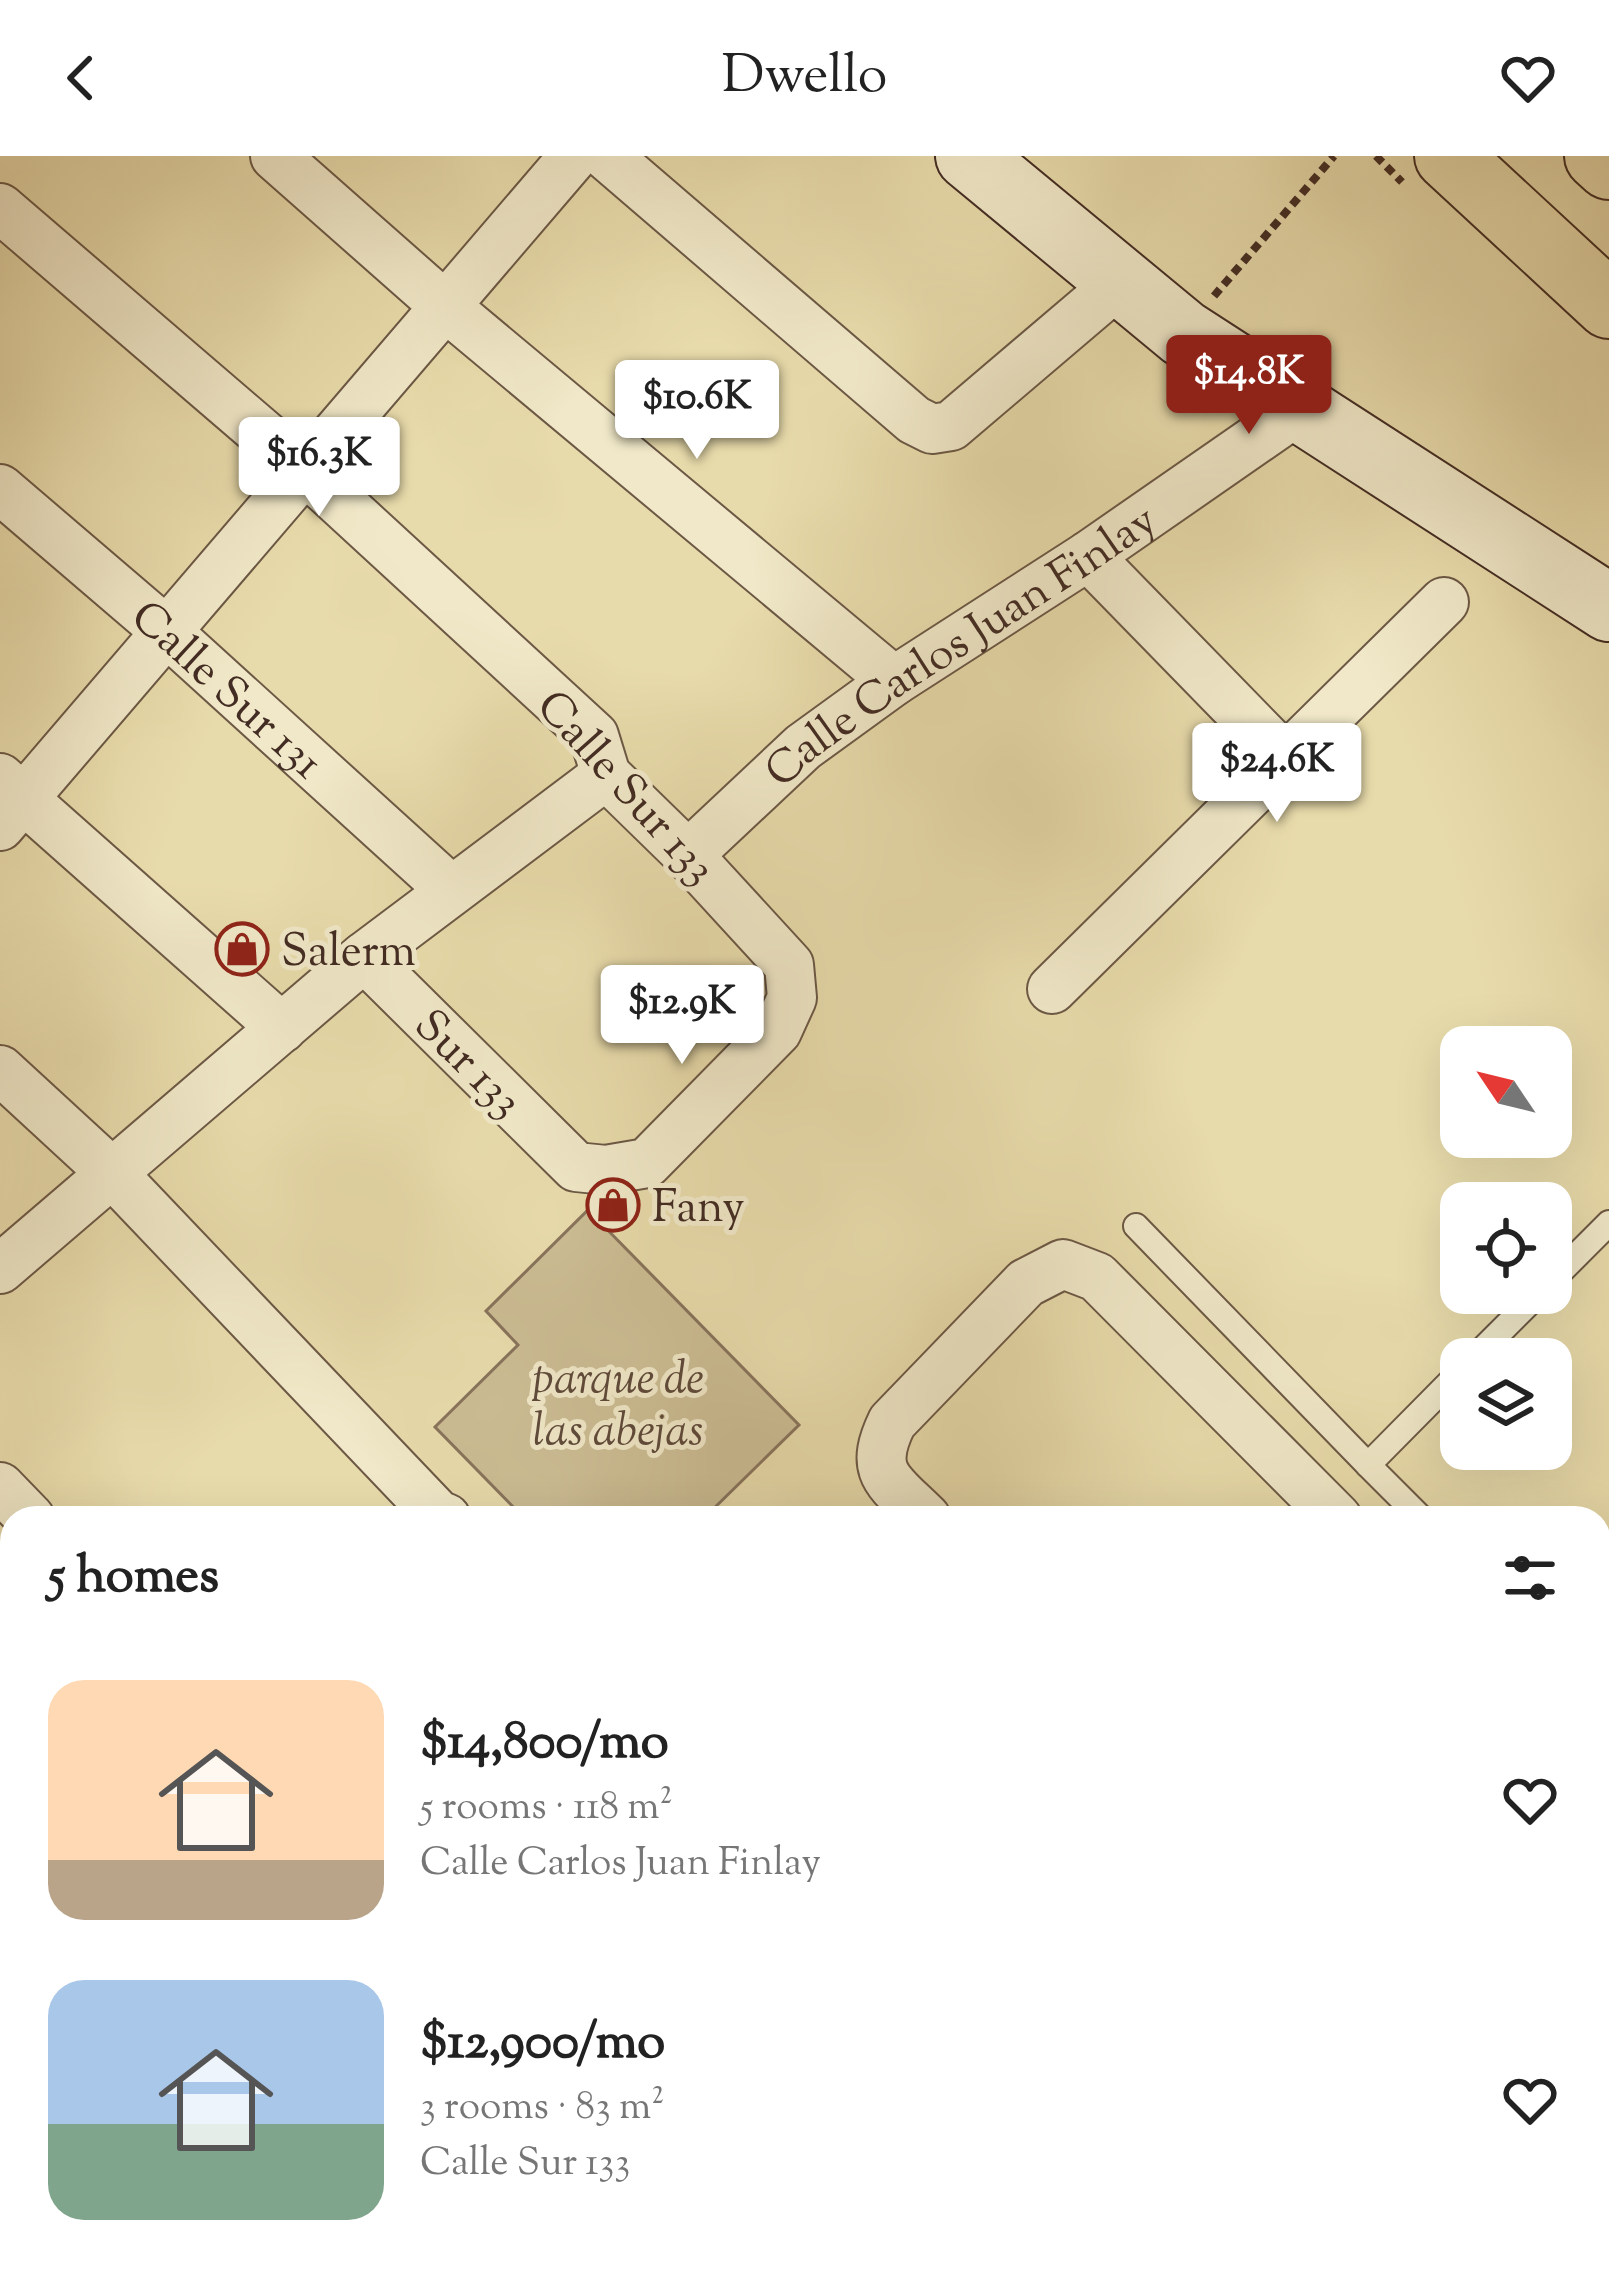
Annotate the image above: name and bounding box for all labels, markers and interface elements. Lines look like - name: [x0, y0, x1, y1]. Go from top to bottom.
- text: Dwello: [722, 39, 887, 117]
- icon: back: [48, 45, 114, 111]
- icon: heart: [1495, 45, 1561, 111]
- pin: $14.8K: [1151, 335, 1347, 437]
- text: $14.8K: [1193, 346, 1305, 402]
- pin: $10.6K: [599, 360, 795, 462]
- text: $10.6K: [642, 371, 752, 427]
- pin: $16.3K: [221, 417, 417, 519]
- text: $16.3K: [266, 428, 372, 484]
- street label: Calle Carlos Juan Finlay: [752, 491, 1172, 805]
- street label: Calle Sur 131: [114, 588, 335, 797]
- street label: Calle Sur 133: [519, 678, 729, 902]
- pin: $24.6K: [1179, 723, 1375, 825]
- text: $24.6K: [1219, 734, 1335, 790]
- shop icon: Salerm: [214, 921, 270, 977]
- place label: Salerm: [281, 922, 416, 987]
- pin: $12.9K: [584, 965, 780, 1067]
- text: $12.9K: [628, 976, 736, 1032]
- street label: Sur 133: [397, 997, 535, 1135]
- north arrow: [1440, 1026, 1572, 1158]
- map controls: [1440, 1026, 1572, 1470]
- shop icon: Fany: [585, 1177, 641, 1233]
- place label: Fany: [652, 1178, 745, 1243]
- button: locate: [1440, 1182, 1572, 1314]
- button: layers: [1440, 1338, 1572, 1470]
- park label: parque de las abejas: [532, 1349, 704, 1466]
- text: 5 homes: [48, 1542, 219, 1615]
- icon: filters: [1497, 1545, 1563, 1611]
- text: $14,800/mo: [420, 1708, 669, 1781]
- icon: home: [144, 1728, 288, 1872]
- icon: heart: [1497, 1767, 1563, 1833]
- text: 5 rooms · 118 m²: [420, 1781, 673, 1837]
- text: Calle Carlos Juan Finlay: [420, 1837, 821, 1893]
- text: $12,900/mo: [420, 2008, 665, 2081]
- icon: home: [144, 2028, 288, 2172]
- icon: heart: [1497, 2067, 1563, 2133]
- text: 3 rooms · 83 m²: [420, 2081, 664, 2137]
- text: Calle Sur 133: [420, 2137, 630, 2193]

